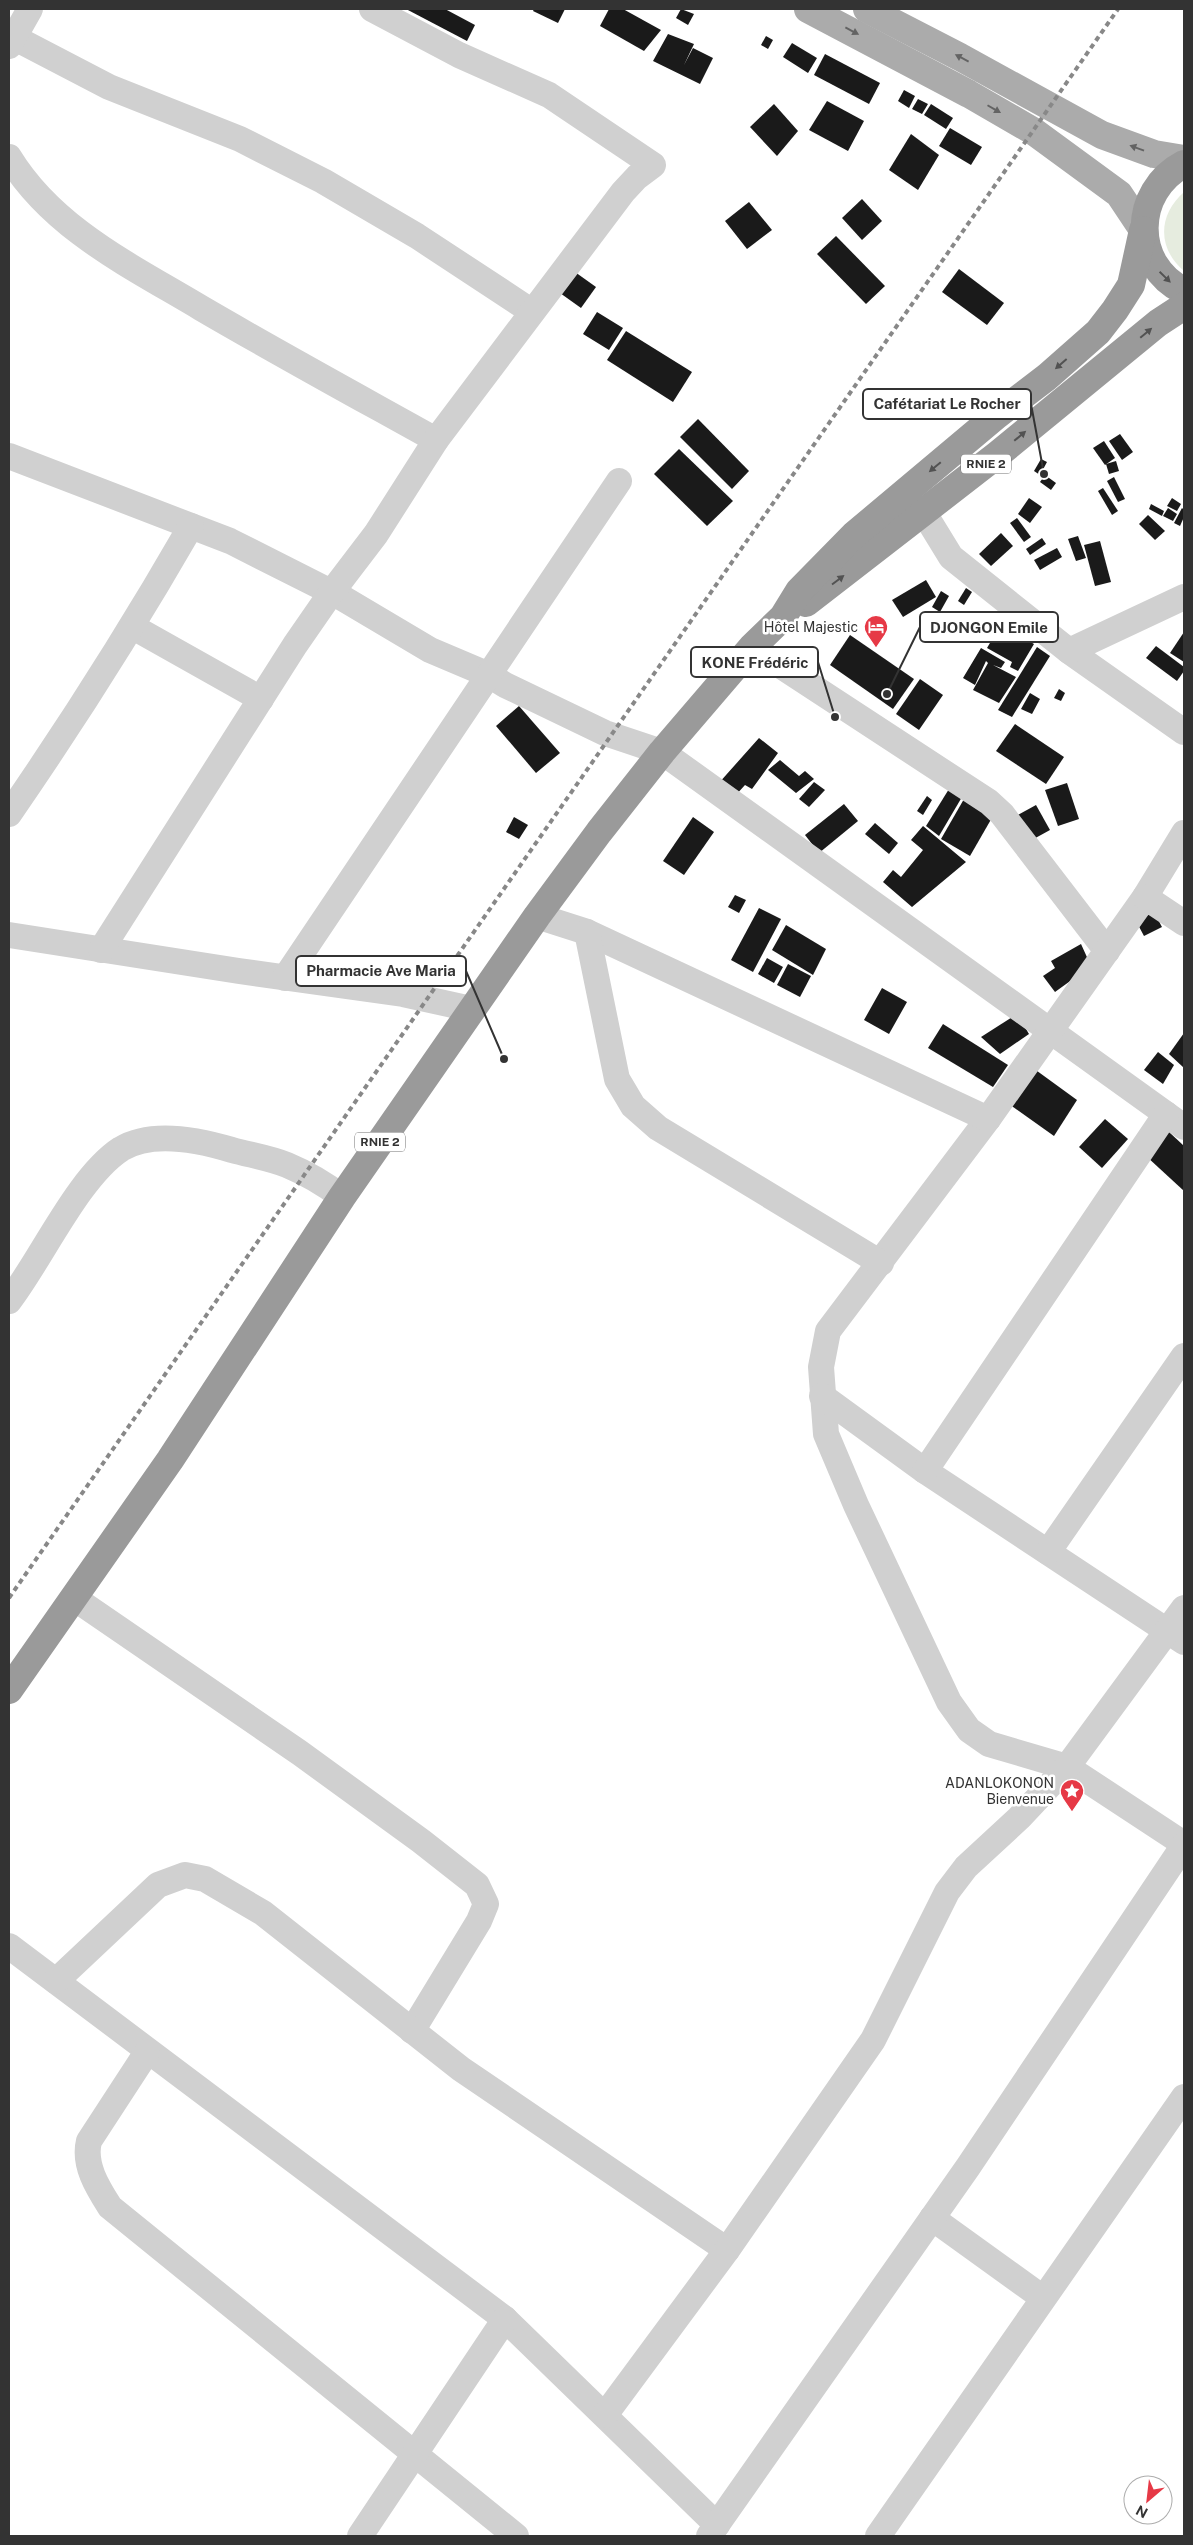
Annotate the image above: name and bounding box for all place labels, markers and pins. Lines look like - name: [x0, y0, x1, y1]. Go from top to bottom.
- callout: Cafétariat Le Rocher: [863, 389, 1031, 419]
- callout: DJONGON Emile: [920, 612, 1058, 642]
- hotel icon: Hôtel Majestic: [863, 614, 889, 648]
- place label: Hôtel Majestic: [764, 619, 858, 635]
- callout: KONE Frédéric: [691, 647, 818, 677]
- callout: Pharmacie Ave Maria: [296, 956, 466, 986]
- place label: ADANLOKONON Bienvenue: [945, 1775, 1054, 1807]
- place icon: ADANLOKONON Bienvenue: [1059, 1778, 1085, 1812]

